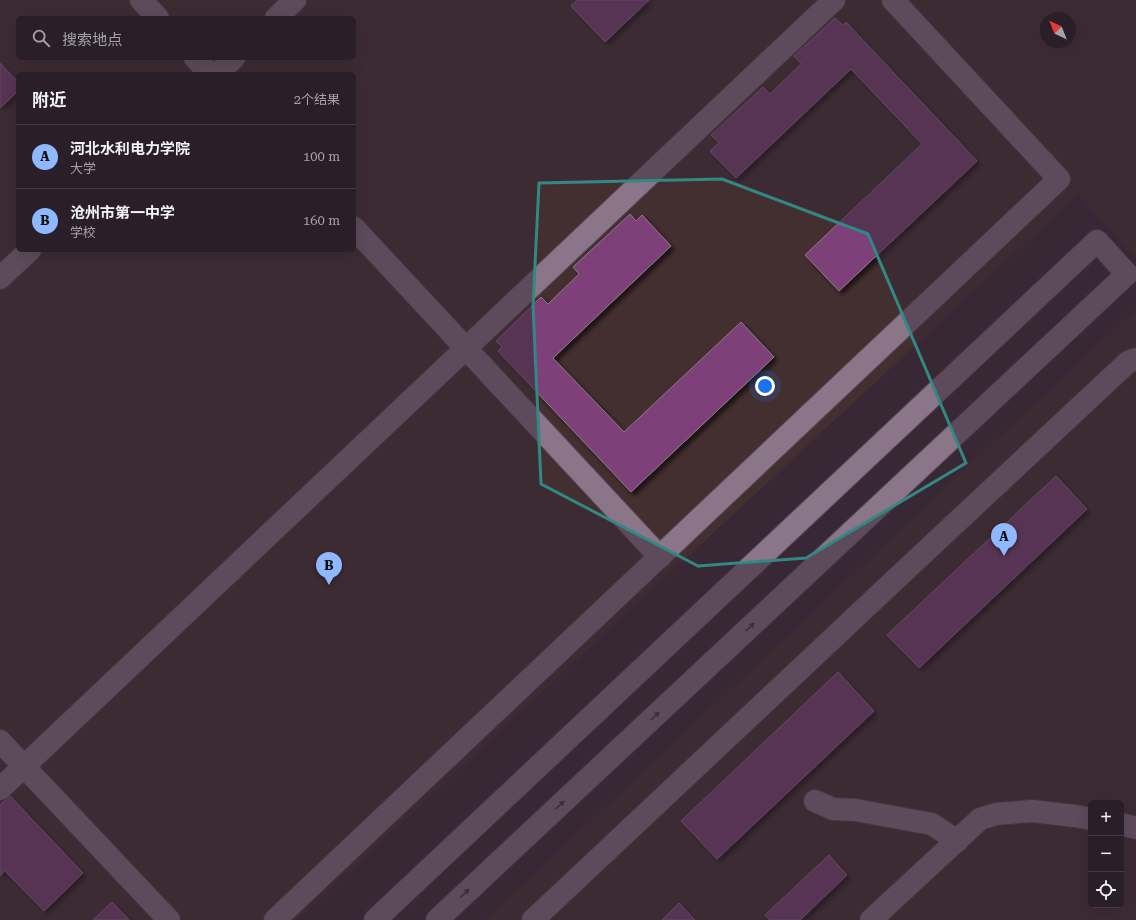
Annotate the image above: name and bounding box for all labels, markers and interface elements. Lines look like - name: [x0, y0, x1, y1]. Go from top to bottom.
- north arrow: [1040, 12, 1076, 48]
- search box: [16, 16, 356, 60]
- icon: search: [30, 27, 52, 49]
- text: 搜索地点: [62, 31, 122, 49]
- text: 附近: [32, 90, 66, 110]
- text: 2个结果: [294, 92, 340, 107]
- text: 河北水利电力学院: [70, 140, 190, 158]
- text: A: [40, 149, 50, 164]
- text: 100 m: [303, 149, 340, 164]
- text: 大学: [70, 161, 96, 176]
- text: 沧州市第一中学: [70, 204, 175, 222]
- text: B: [40, 213, 50, 228]
- text: 160 m: [303, 213, 340, 228]
- text: 学校: [70, 225, 96, 240]
- your location: [755, 376, 775, 396]
- pin: A: [991, 523, 1017, 556]
- pin: B: [316, 552, 342, 585]
- one-way arrow: [745, 622, 755, 632]
- one-way arrow: [650, 711, 660, 721]
- one-way arrow: [555, 800, 565, 809]
- map controls: [1088, 800, 1124, 908]
- button: +: [1088, 800, 1124, 836]
- button: −: [1088, 836, 1124, 872]
- button: locate: [1088, 872, 1124, 908]
- one-way arrow: [460, 889, 471, 898]

